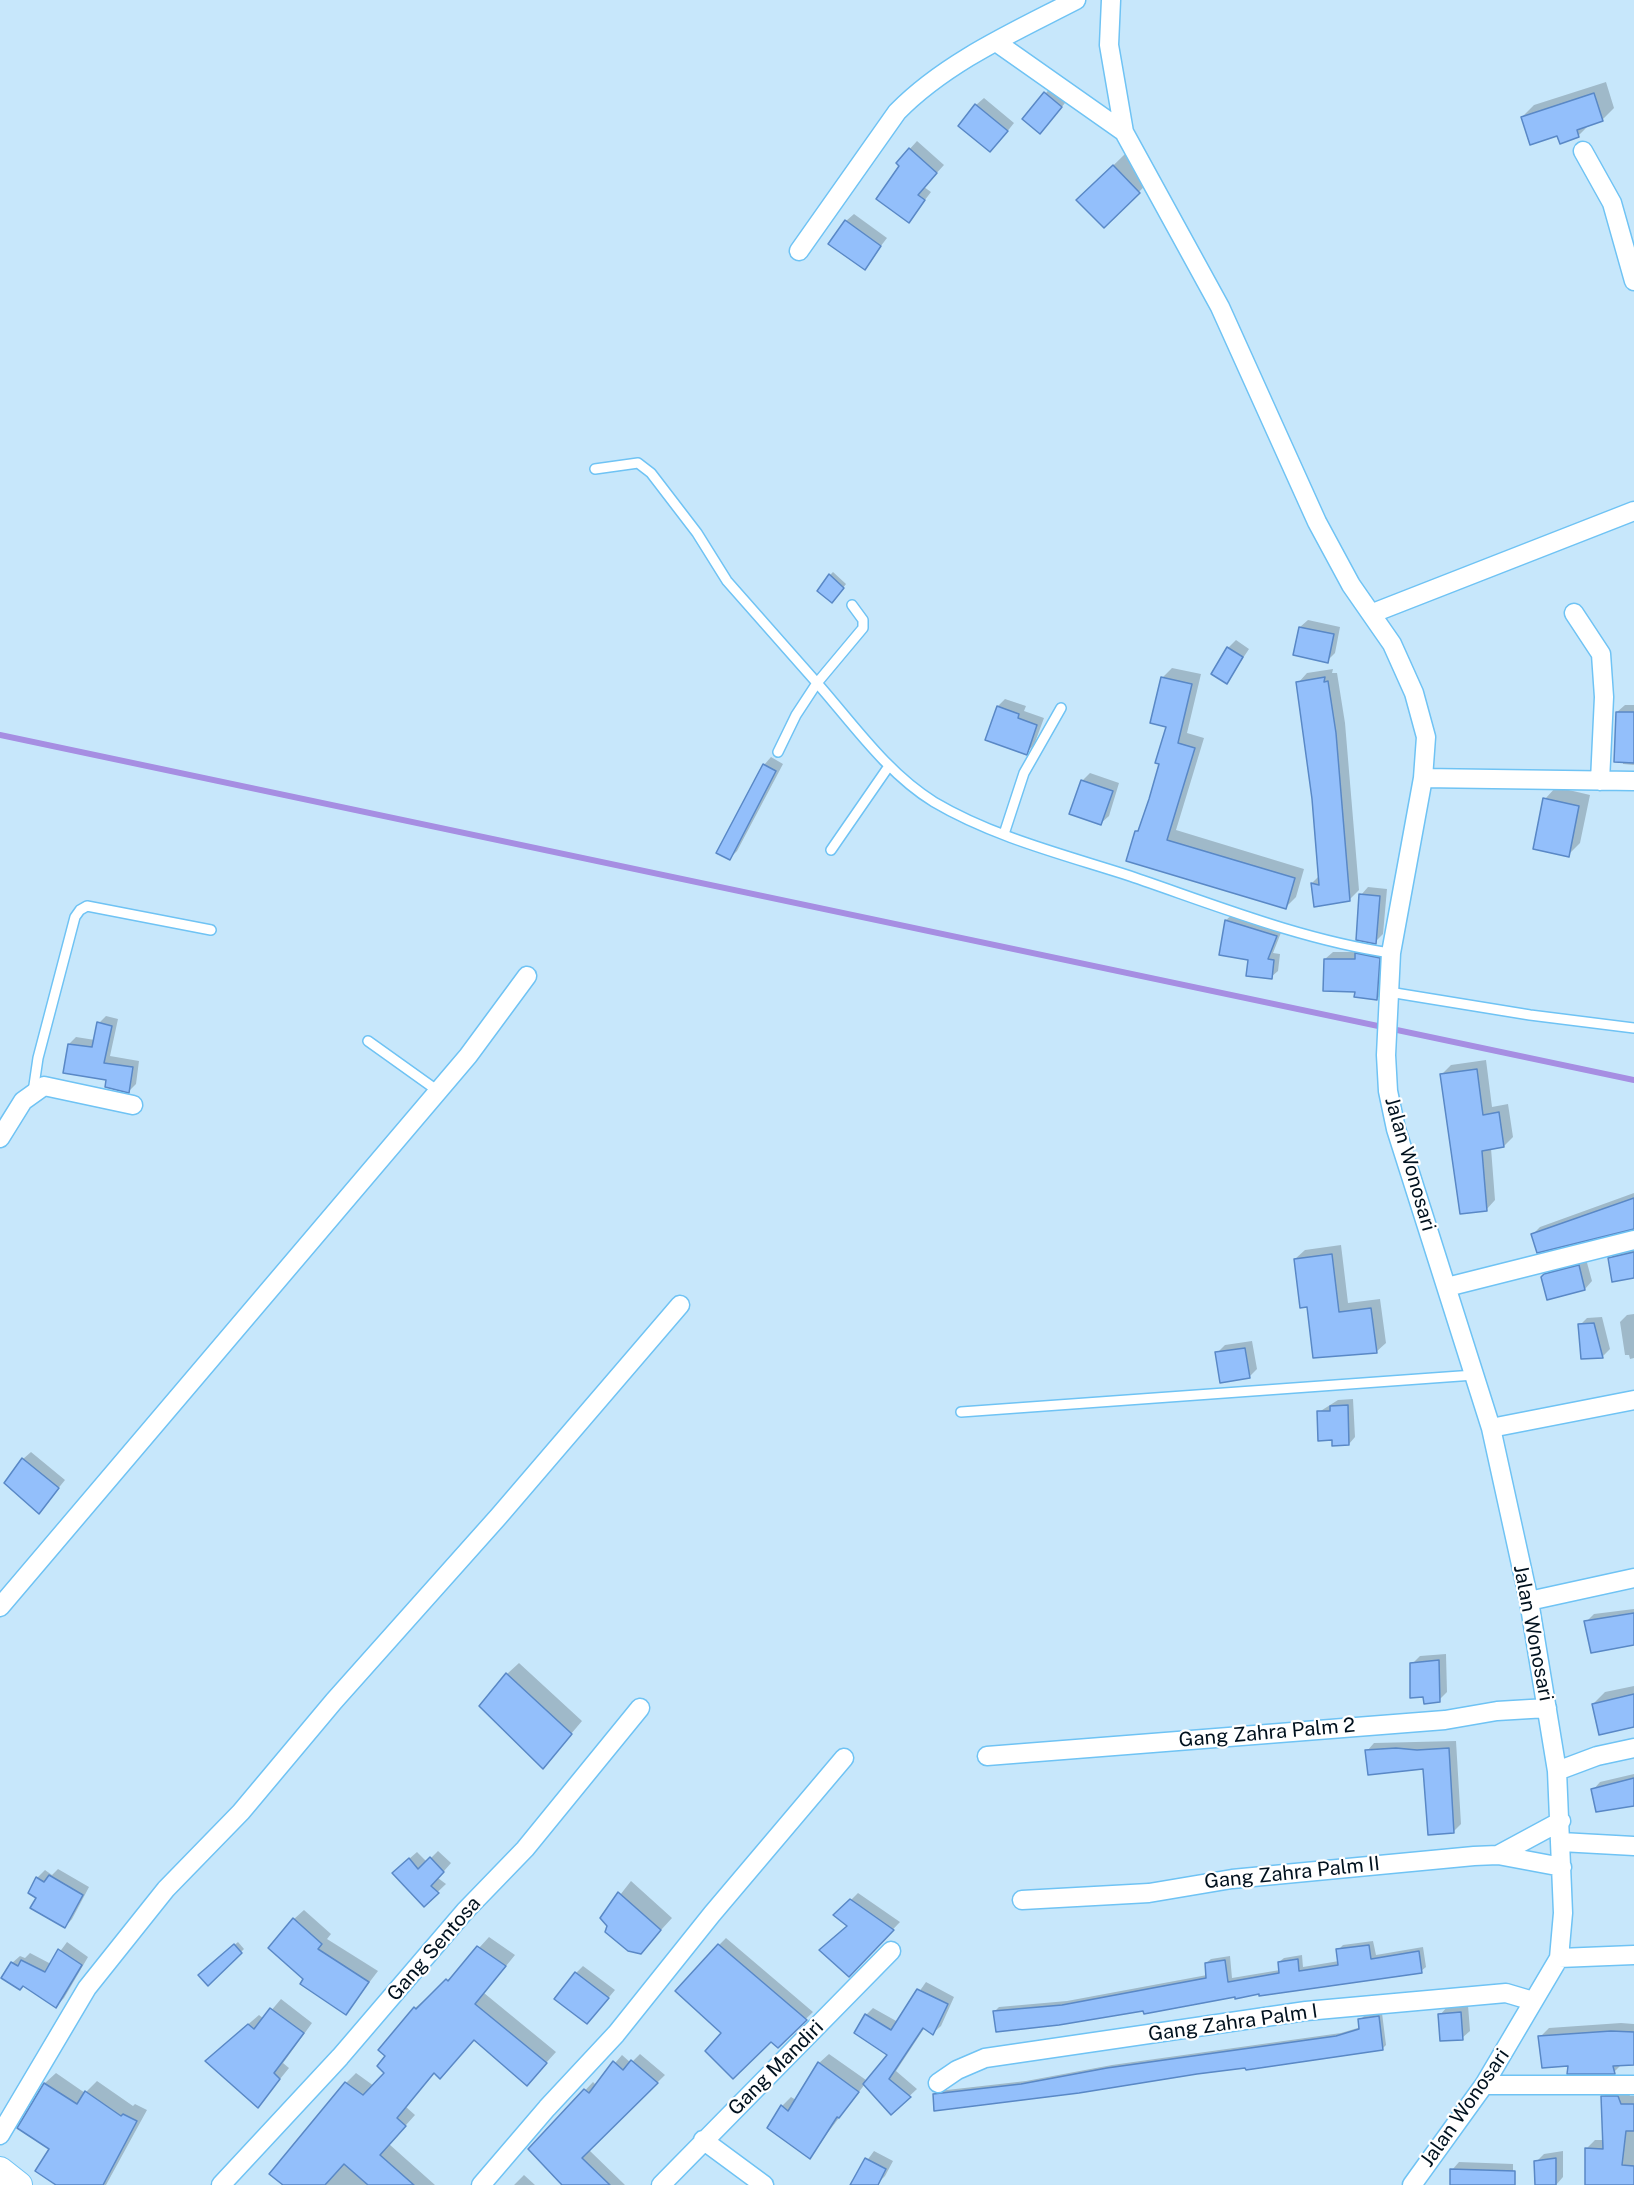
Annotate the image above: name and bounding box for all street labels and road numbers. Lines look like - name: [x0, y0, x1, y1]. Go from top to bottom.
- street label: Jalan Wonosari: [1379, 1094, 1441, 1234]
- street label: Jalan Wonosari: [1508, 1563, 1558, 1703]
- street label: Gang Zahra Palm 2: [1178, 1713, 1356, 1753]
- street label: Gang Zahra Palm II: [1203, 1852, 1381, 1894]
- street label: Gang Sentosa: [382, 1892, 486, 2006]
- street label: Gang Zahra Palm I: [1147, 1999, 1319, 2047]
- street label: Gang Mandiri: [723, 2015, 829, 2121]
- street label: Jalan Wonosari: [1415, 2044, 1515, 2172]

